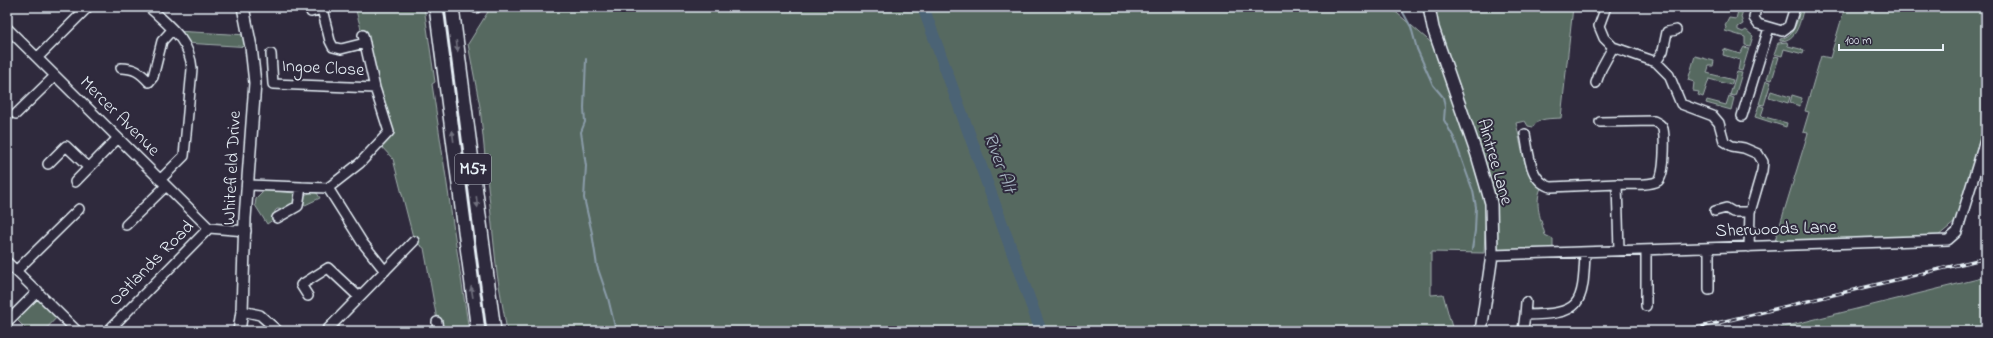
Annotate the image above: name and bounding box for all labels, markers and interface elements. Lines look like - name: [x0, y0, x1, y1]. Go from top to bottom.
- scale bar: [1839, 26, 1943, 52]
- text: 100 m: [1845, 32, 1872, 50]
- one-way arrow: [454, 40, 460, 52]
- street label: Ingoe Close: [281, 54, 366, 85]
- street label: Mercer Avenue: [73, 71, 166, 164]
- street label: Whitefield Drive: [217, 109, 249, 226]
- street label: Aintree Lane: [1469, 116, 1519, 209]
- water label: River Alt: [976, 129, 1023, 198]
- one-way arrow: [449, 130, 456, 142]
- road number: M57: [455, 154, 491, 184]
- one-way arrow: [474, 196, 480, 208]
- street label: Oatlands Road: [103, 215, 201, 313]
- street label: Sherwoods Lane: [1715, 215, 1838, 245]
- one-way arrow: [469, 286, 475, 299]

